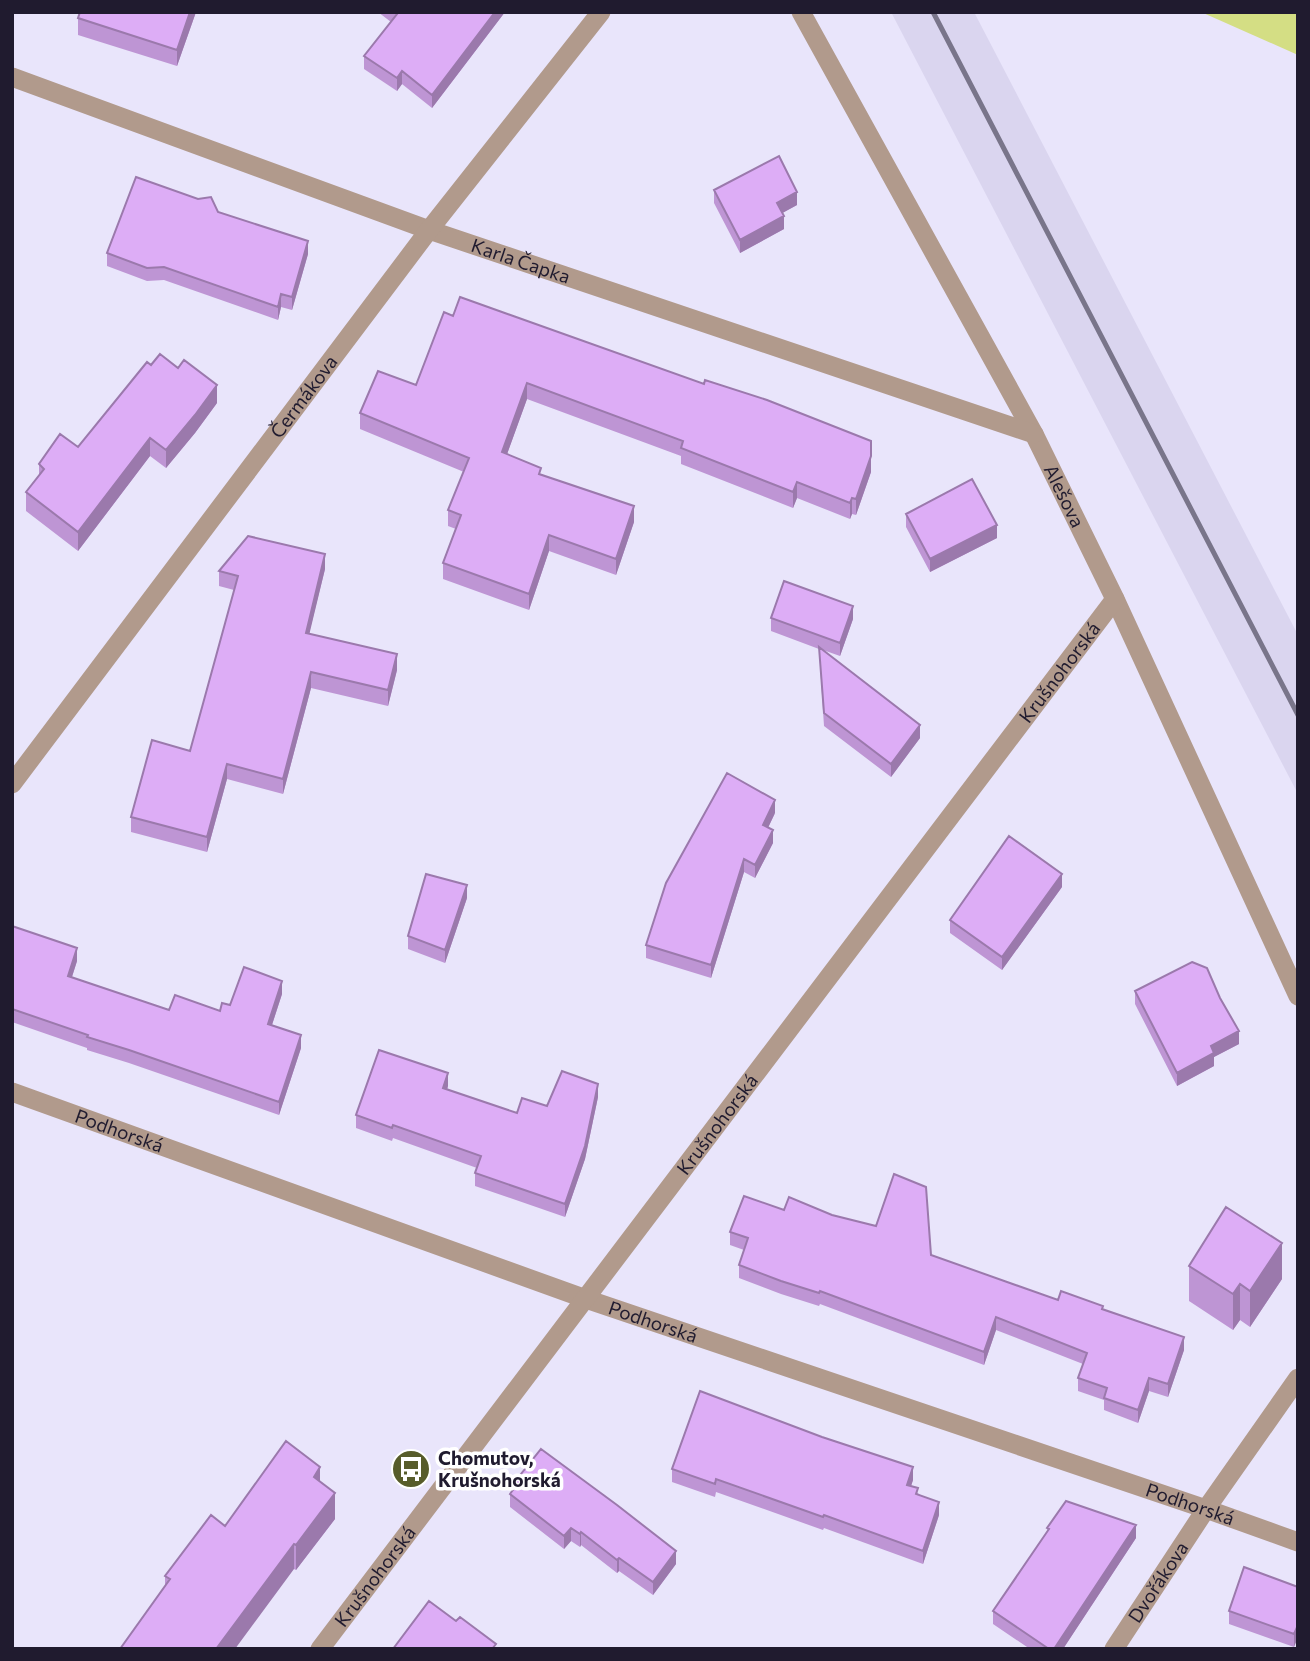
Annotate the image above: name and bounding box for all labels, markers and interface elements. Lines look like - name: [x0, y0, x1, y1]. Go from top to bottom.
- street label: Karla Čapka: [468, 233, 573, 288]
- street label: Čermákova: [264, 350, 342, 442]
- street label: Alešova: [1040, 460, 1090, 531]
- street label: Krušnohorská: [1014, 617, 1105, 727]
- street label: Krušnohorská: [671, 1069, 762, 1179]
- street label: Podhorská: [72, 1104, 167, 1157]
- street label: Podhorská: [606, 1296, 701, 1347]
- place label: Chomutov, Krušnohorská: [438, 1446, 561, 1491]
- bus stop icon: Chomutov, Krušnohorská: [390, 1448, 432, 1490]
- street label: Podhorská: [1143, 1477, 1238, 1529]
- street label: Krušnohorská: [329, 1521, 420, 1631]
- street label: Dvořákova: [1123, 1537, 1193, 1627]

